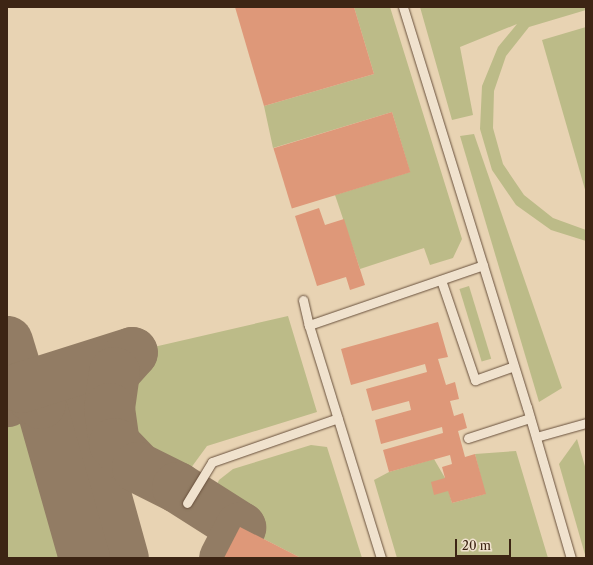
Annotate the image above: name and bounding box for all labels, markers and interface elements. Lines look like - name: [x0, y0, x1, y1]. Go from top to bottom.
- scale bar: [457, 531, 513, 557]
- text: 20 m: [462, 538, 491, 553]

